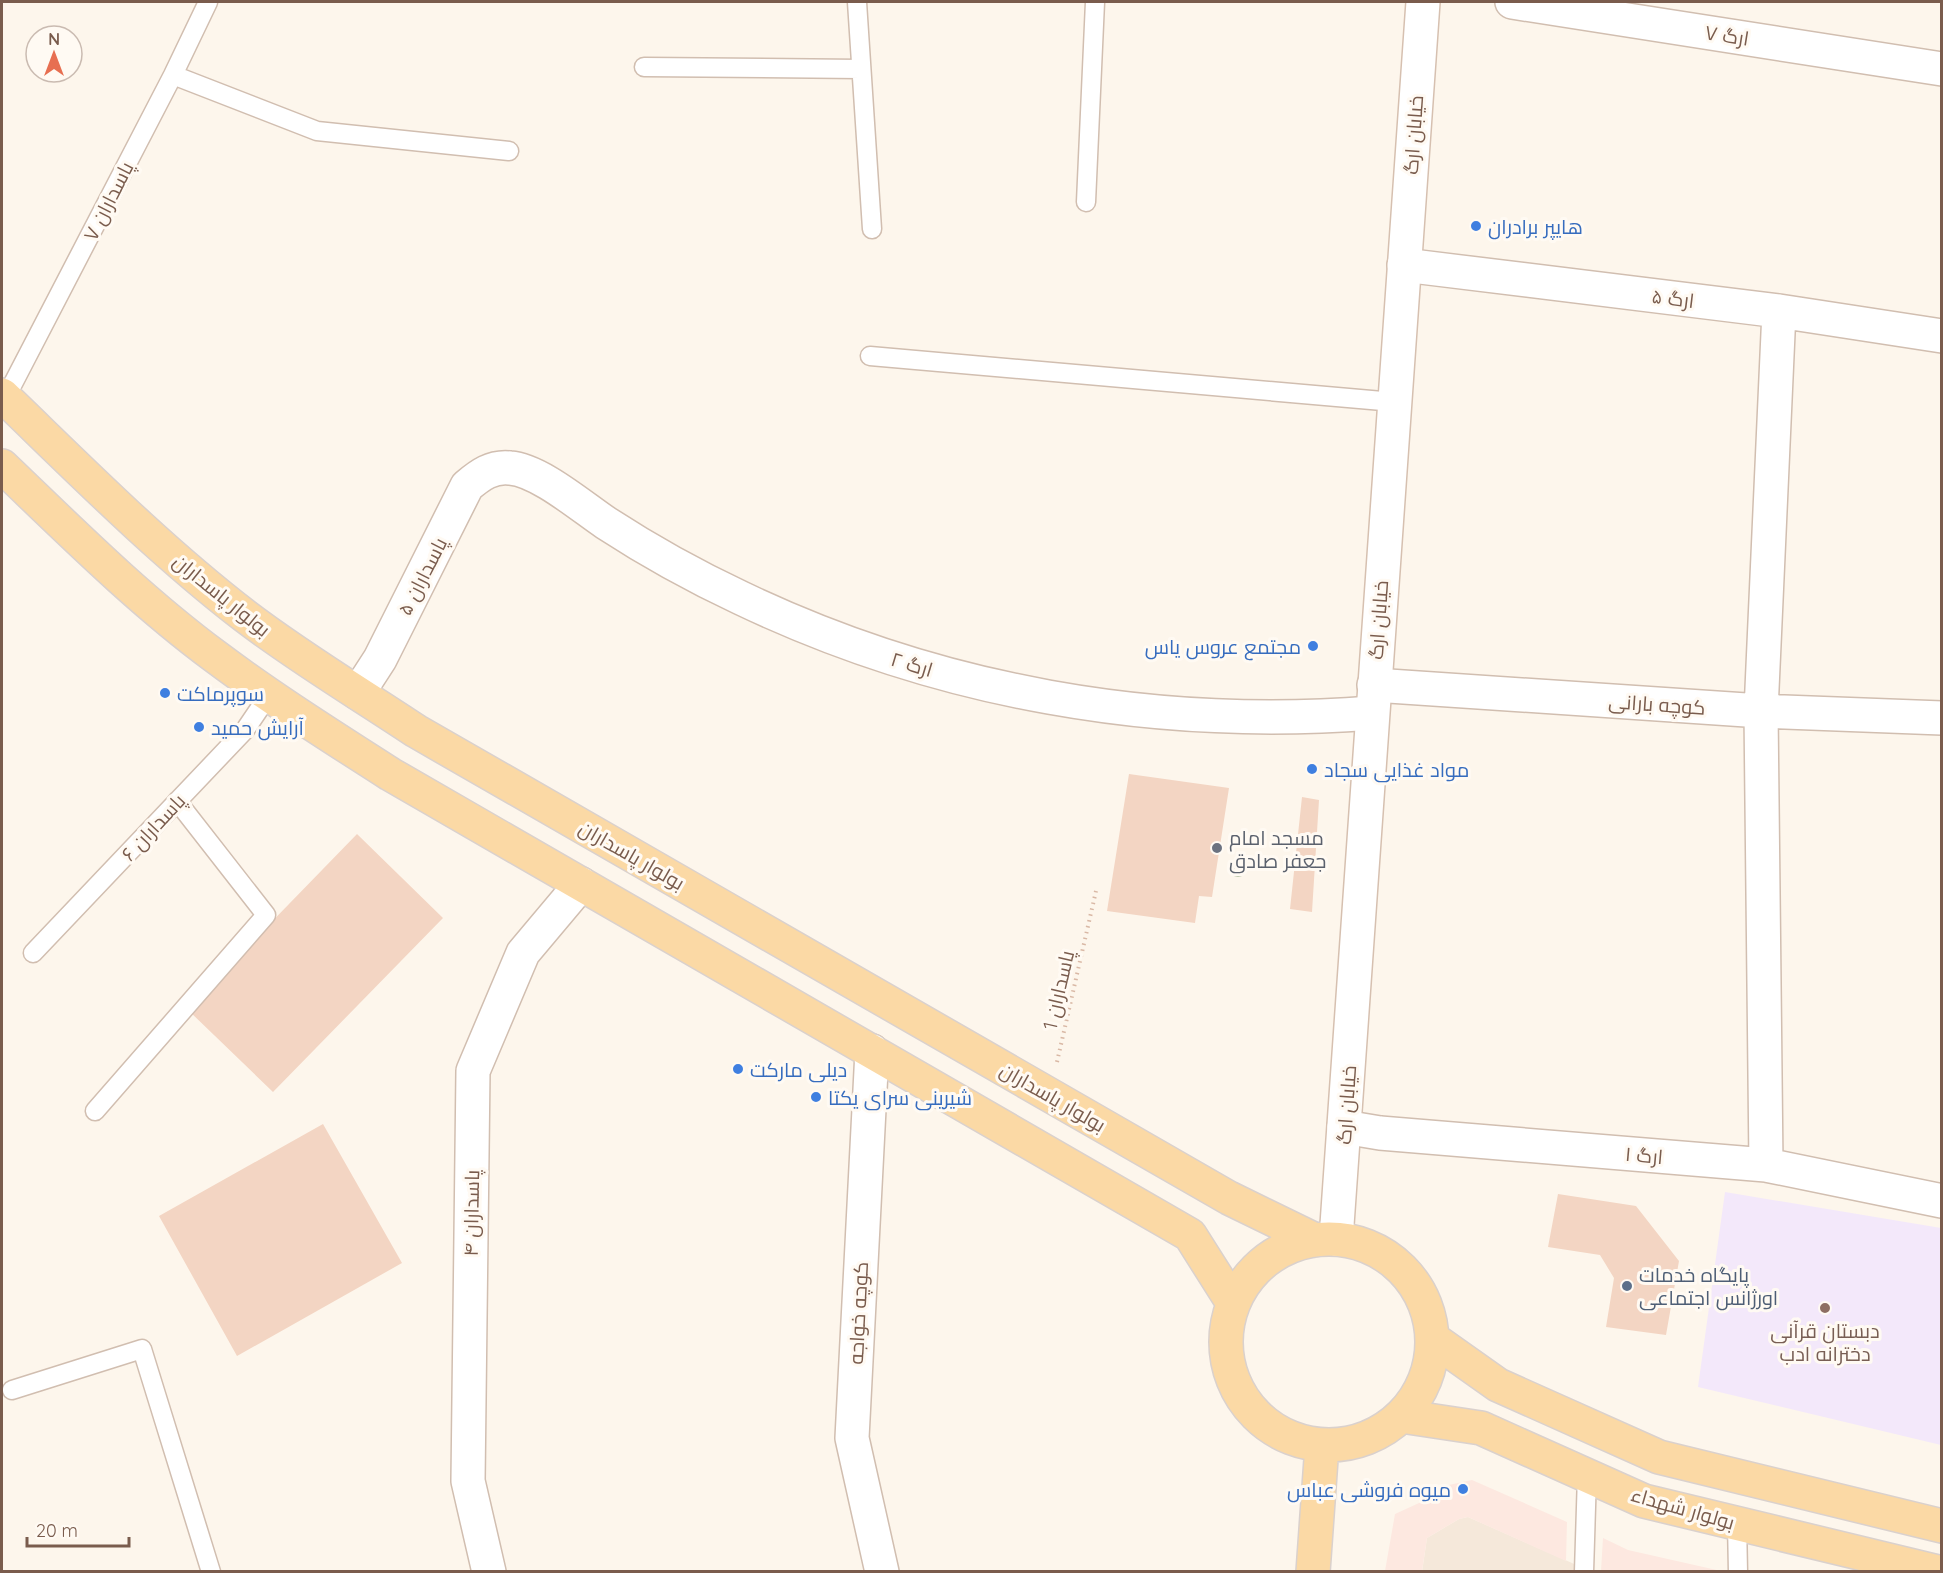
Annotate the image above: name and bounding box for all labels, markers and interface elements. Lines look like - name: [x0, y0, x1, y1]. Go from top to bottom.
- street label: ارگ ۷: [1703, 19, 1751, 51]
- north arrow: [24, 24, 84, 84]
- text: N: [48, 29, 60, 49]
- street label: خیابان ارگ: [1398, 95, 1429, 175]
- street label: پاسداران ۷: [77, 157, 140, 245]
- place label: هایپر برادران: [1488, 214, 1583, 240]
- marker: هایپر برادران: [1469, 219, 1483, 233]
- street label: ارگ ۵: [1650, 283, 1696, 313]
- street label: پاسداران ۵: [392, 532, 453, 620]
- street label: بولوار پاسداران: [168, 548, 276, 643]
- street label: خیابان ارگ: [1363, 580, 1394, 660]
- place label: مجتمع عروس یاس: [1145, 634, 1301, 661]
- marker: مجتمع عروس یاس: [1306, 639, 1320, 653]
- street label: ارگ ۲: [888, 646, 936, 682]
- place label: سوپرماکت: [177, 681, 264, 707]
- marker: سوپرماکت: [158, 686, 172, 700]
- street label: کوچه بارانی: [1608, 688, 1706, 721]
- place label: آرایش حمید: [211, 715, 305, 741]
- marker: آرایش حمید: [192, 720, 206, 734]
- place label: مواد غذایی سجاد: [1324, 757, 1469, 783]
- marker: مواد غذایی سجاد: [1305, 762, 1319, 776]
- street label: پاسداران ۶: [116, 788, 192, 867]
- street label: بولوار پاسداران: [574, 815, 689, 896]
- place label: مسجد امام جعفر صادق: [1229, 825, 1326, 874]
- marker: مسجد امام جعفر صادق: [1210, 841, 1224, 855]
- street label: پاسداران 1: [1037, 947, 1080, 1032]
- place label: دیلی مارکت: [750, 1057, 847, 1083]
- street label: بولوار پاسداران: [995, 1057, 1110, 1138]
- marker: دیلی مارکت: [731, 1062, 745, 1076]
- street label: خیابان ارگ: [1331, 1065, 1362, 1145]
- place label: شیرینی سرای یکتا: [828, 1085, 972, 1111]
- marker: شیرینی سرای یکتا: [809, 1090, 823, 1104]
- street label: ارگ ۱: [1624, 1141, 1664, 1169]
- street label: پاسداران ۴: [458, 1169, 485, 1257]
- street label: کوچه خواجه: [843, 1261, 874, 1365]
- place label: پایگاه خدمات اورژانس اجتماعی: [1639, 1262, 1778, 1311]
- marker: پایگاه خدمات اورژانس اجتماعی: [1620, 1279, 1634, 1293]
- marker: دبستان قرآنی دخترانه ادب: [1818, 1301, 1832, 1315]
- place label: دبستان قرآنی دخترانه ادب: [1770, 1318, 1880, 1366]
- place label: میوه فروشی عباس: [1287, 1477, 1451, 1503]
- street label: بولوار شهداء: [1628, 1481, 1738, 1536]
- marker: میوه فروشی عباس: [1456, 1482, 1470, 1496]
- scale bar: [27, 1510, 129, 1548]
- text: 20 m: [36, 1519, 78, 1542]

